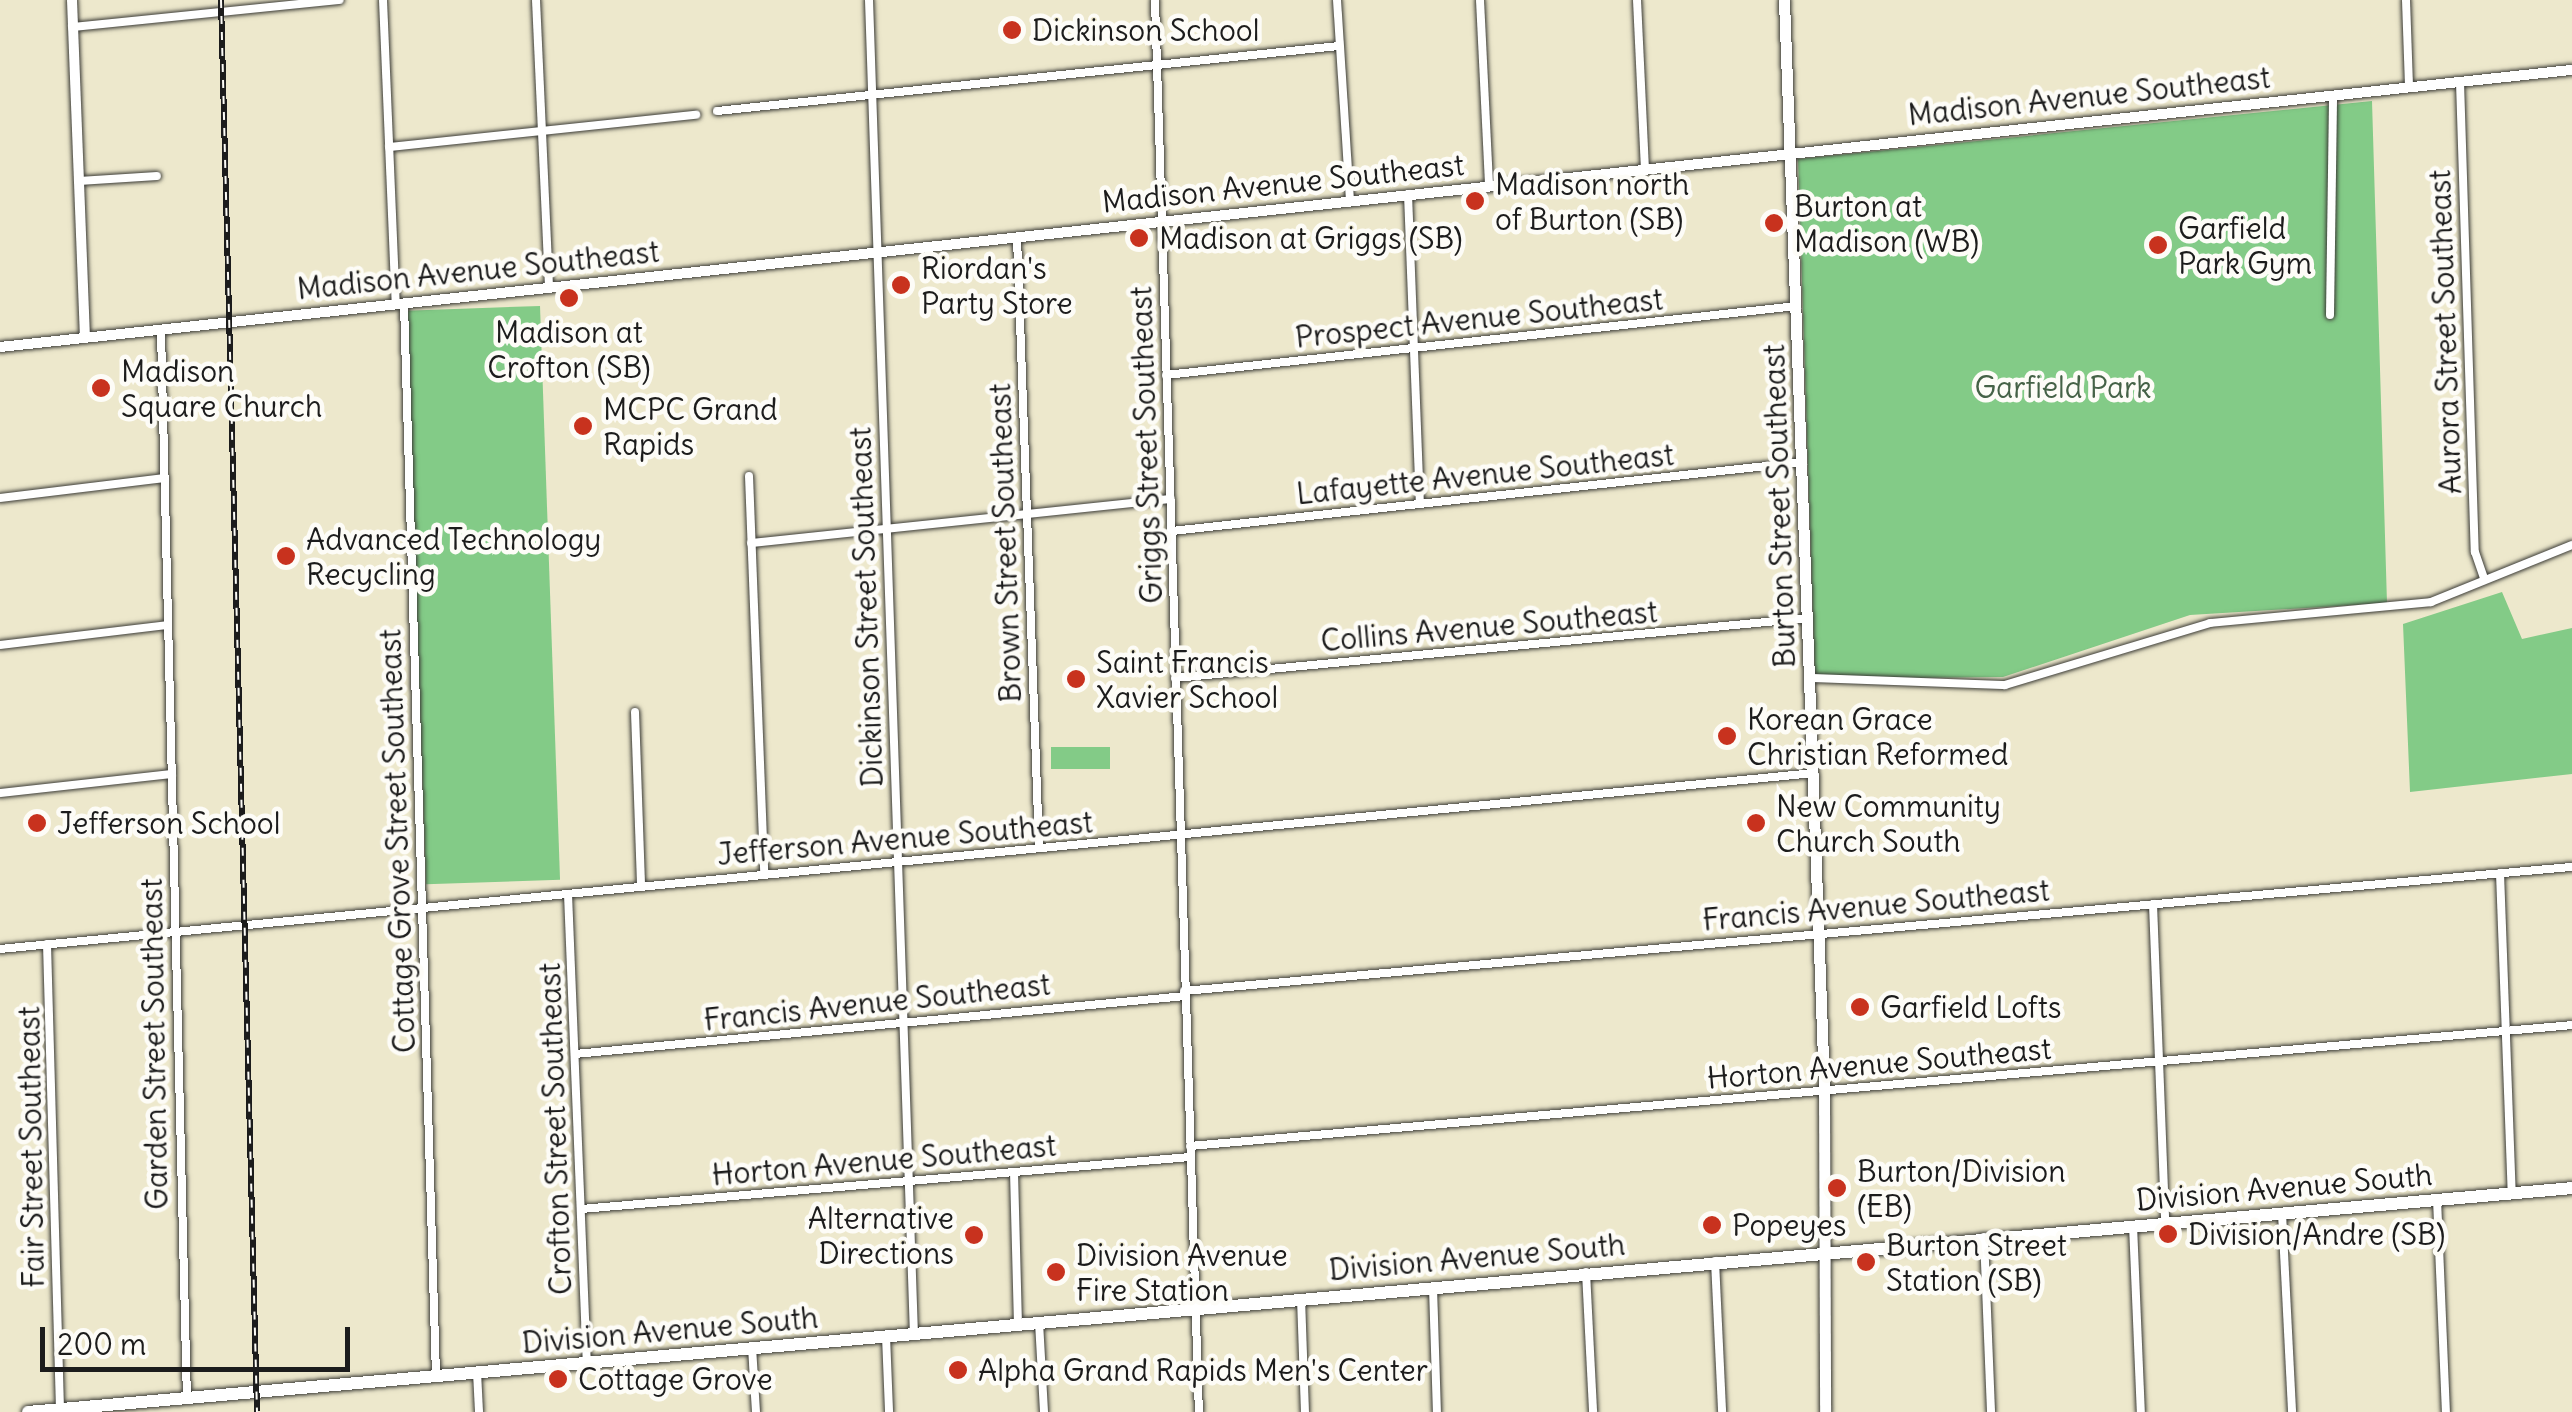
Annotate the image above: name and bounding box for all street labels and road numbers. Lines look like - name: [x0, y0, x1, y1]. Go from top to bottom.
- street label: Madison Avenue Southeast: [1906, 59, 2272, 133]
- street label: Madison Avenue Southeast: [1100, 146, 1466, 220]
- street label: Aurora Street Southeast: [2421, 169, 2469, 495]
- street label: Madison Avenue Southeast: [295, 233, 661, 307]
- street label: Prospect Avenue Southeast: [1293, 281, 1665, 355]
- street label: Griggs Street Southeast: [1122, 286, 1170, 604]
- street label: Burton Street Southeast: [1755, 344, 1803, 668]
- street label: Brown Street Southeast: [981, 383, 1029, 703]
- street label: Dickinson Street Southeast: [842, 426, 890, 788]
- street label: Lafayette Avenue Southeast: [1295, 436, 1675, 512]
- street label: Collins Avenue Southeast: [1319, 593, 1659, 659]
- street label: Cottage Grove Street Southeast: [372, 628, 422, 1054]
- street label: Jefferson Avenue Southeast: [716, 804, 1094, 872]
- street label: Francis Avenue Southeast: [1701, 872, 2051, 938]
- street label: Garden Street Southeast: [133, 878, 175, 1210]
- street label: Crofton Street Southeast: [531, 962, 579, 1296]
- street label: Francis Avenue Southeast: [702, 966, 1052, 1038]
- street label: Fair Street Southeast: [11, 1006, 51, 1288]
- street label: Horton Avenue Southeast: [1705, 1030, 2053, 1096]
- street label: Horton Avenue Southeast: [710, 1127, 1058, 1193]
- street label: Division Avenue South: [2134, 1156, 2434, 1218]
- street label: Division Avenue South: [1327, 1226, 1627, 1288]
- street label: Division Avenue South: [520, 1299, 820, 1361]

